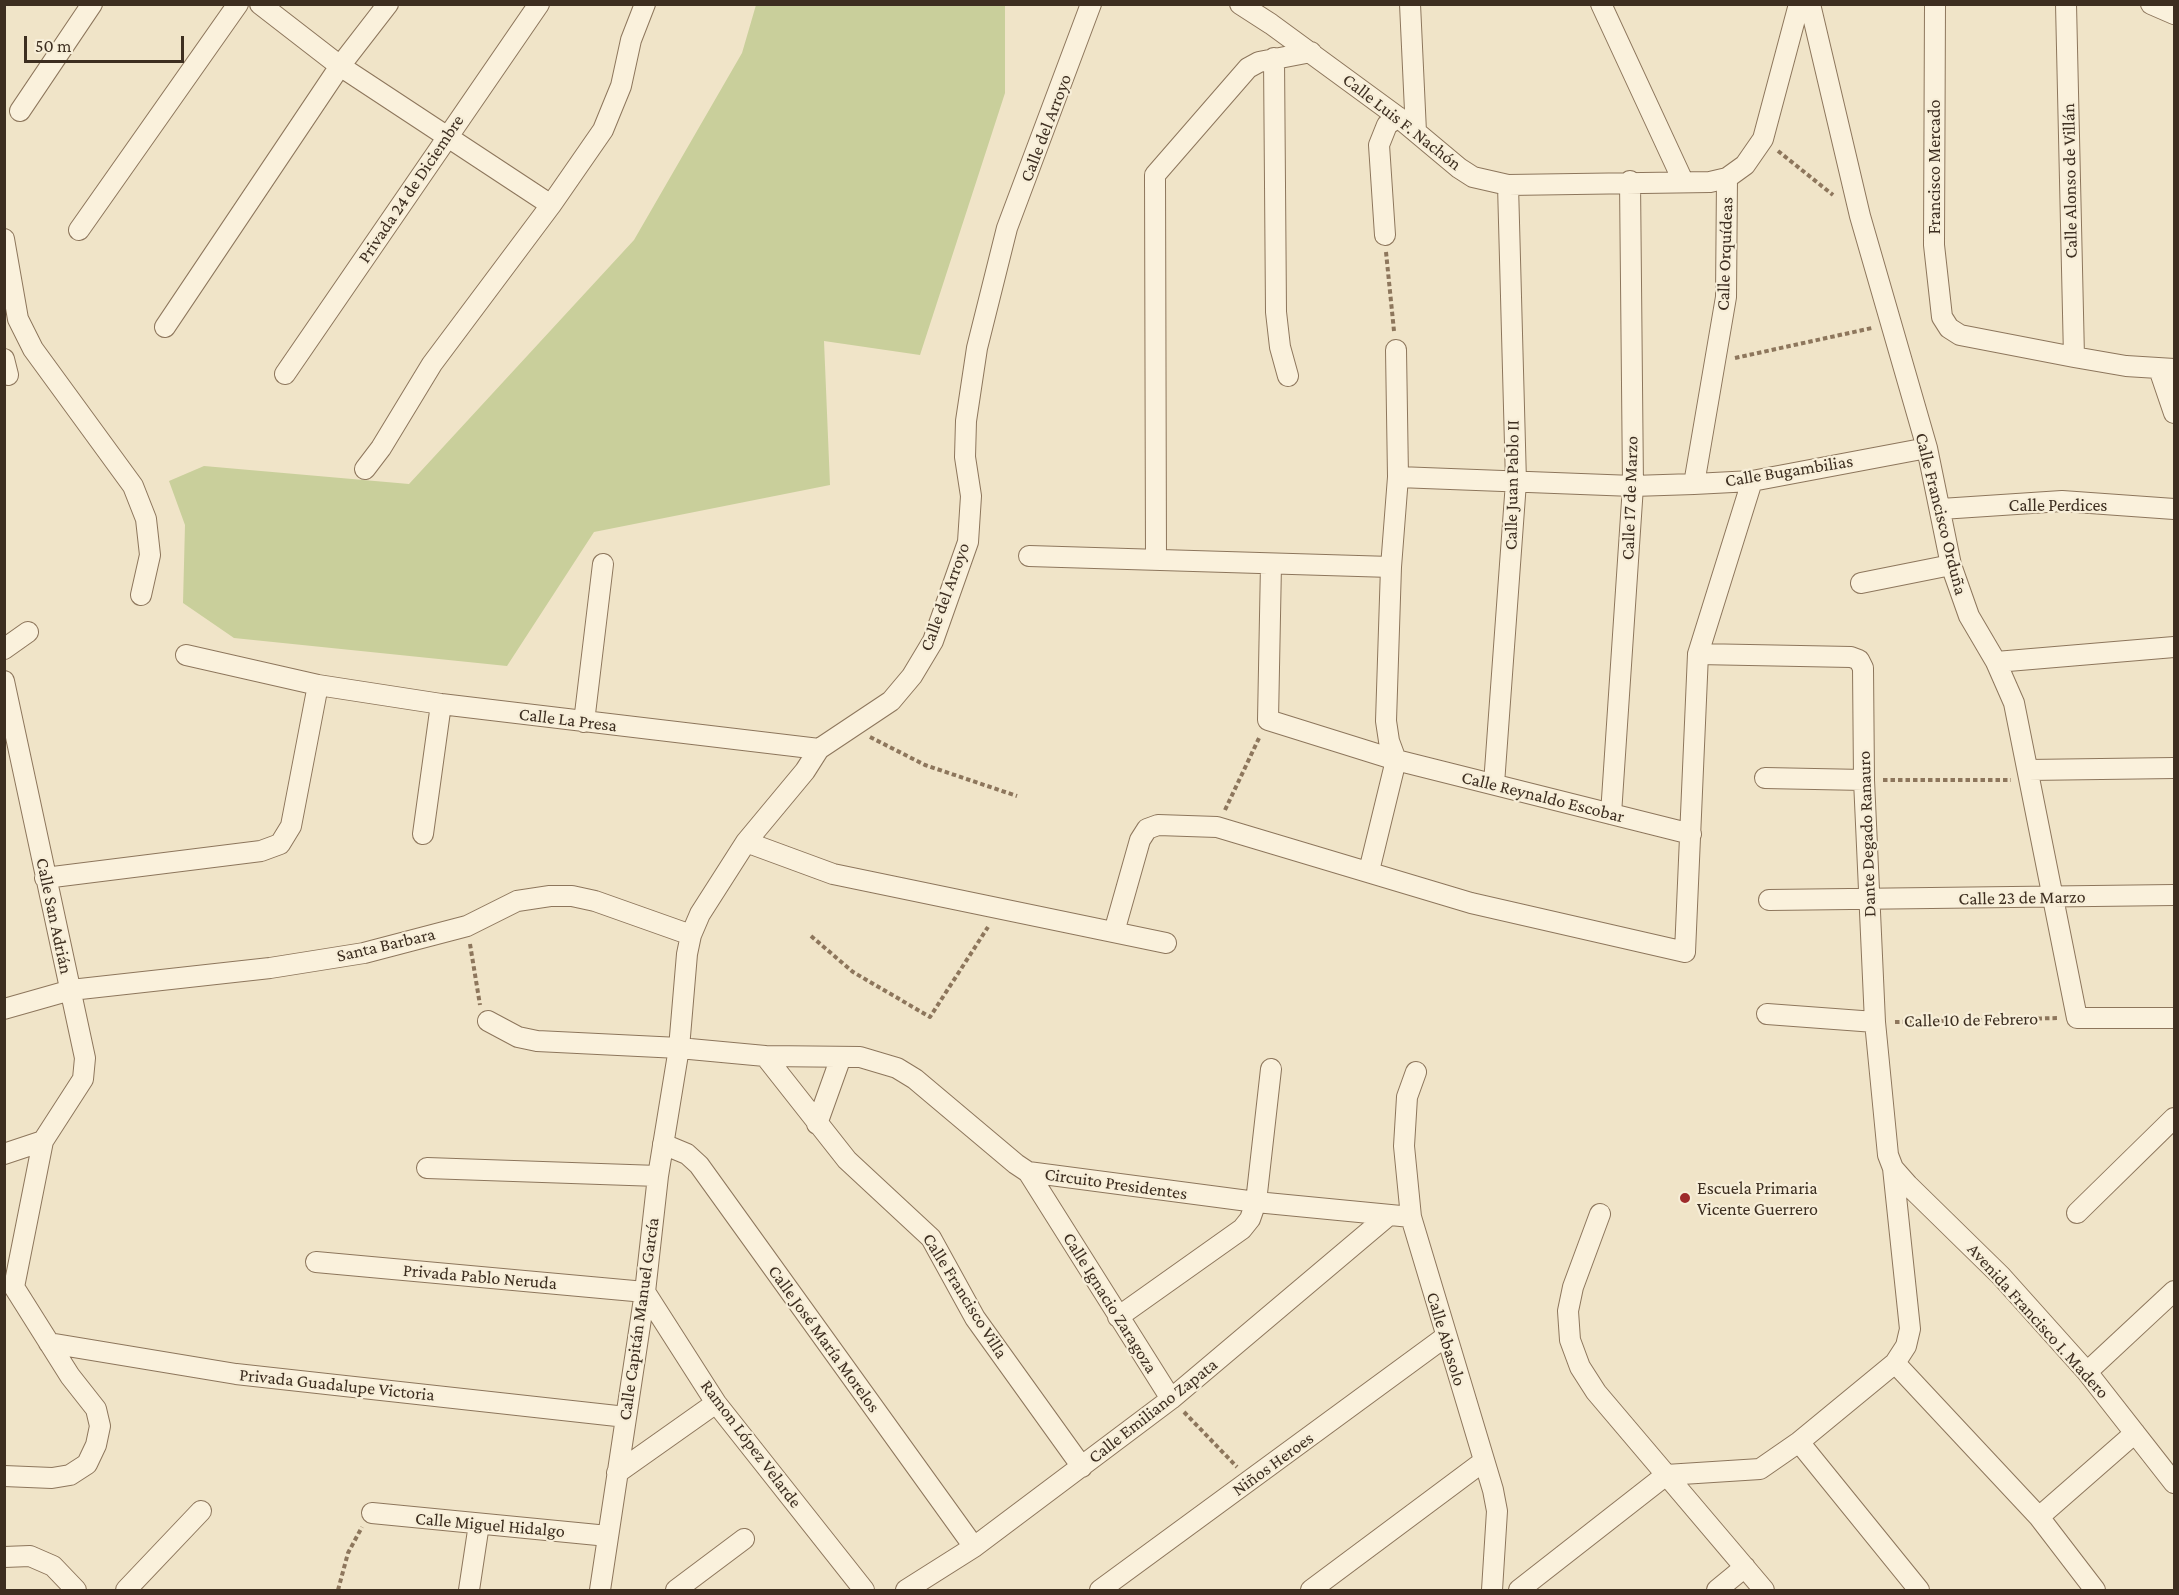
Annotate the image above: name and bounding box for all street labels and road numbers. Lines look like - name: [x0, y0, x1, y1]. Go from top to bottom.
- street label: Calle Luis F. Nachón: [1338, 69, 1466, 175]
- street label: Calle del Arroyo: [1016, 71, 1076, 185]
- street label: Francisco Mercado: [1923, 100, 1945, 234]
- street label: Calle Alonso de Villán: [2058, 103, 2082, 259]
- street label: Privada 24 de Diciembre: [353, 111, 469, 267]
- street label: Calle Orquídeas: [1712, 197, 1738, 311]
- street label: Calle Juan Pablo II: [1500, 420, 1524, 550]
- street label: Calle Francisco Orduña: [1910, 431, 1972, 597]
- street label: Calle 17 de Marzo: [1617, 436, 1643, 560]
- street label: Calle Bugambilias: [1724, 450, 1854, 492]
- street label: Calle Perdices: [2009, 494, 2107, 516]
- street label: Calle del Arroyo: [915, 540, 975, 654]
- street label: Calle La Presa: [518, 703, 618, 737]
- street label: Dante Degado Ranauro: [1853, 750, 1881, 918]
- street label: Calle Reynaldo Escobar: [1459, 766, 1627, 828]
- street label: Calle San Adrián: [31, 856, 77, 976]
- street label: Calle 23 de Marzo: [1958, 886, 2086, 910]
- street label: Santa Barbara: [335, 923, 437, 967]
- street label: Calle 10 de Febrero: [1904, 1008, 2038, 1032]
- street label: Circuito Presidentes: [1043, 1163, 1189, 1205]
- street label: Calle Capitán Manuel García: [614, 1216, 664, 1422]
- street label: Calle Francisco Villa: [918, 1229, 1012, 1363]
- street label: Calle Ignacio Zaragoza: [1058, 1229, 1162, 1377]
- street label: Avenida Francisco I. Madero: [1962, 1239, 2114, 1403]
- street label: Privada Pablo Neruda: [402, 1260, 558, 1294]
- street label: Calle José María Morelos: [763, 1261, 885, 1417]
- street label: Calle Abasolo: [1421, 1289, 1471, 1389]
- street label: Calle Emiliano Zapata: [1084, 1354, 1222, 1468]
- street label: Privada Guadalupe Victoria: [238, 1364, 436, 1406]
- street label: Ramon López Velarde: [696, 1376, 806, 1512]
- street label: Niños Heroes: [1228, 1427, 1318, 1501]
- street label: Calle Miguel Hidalgo: [414, 1508, 566, 1542]

